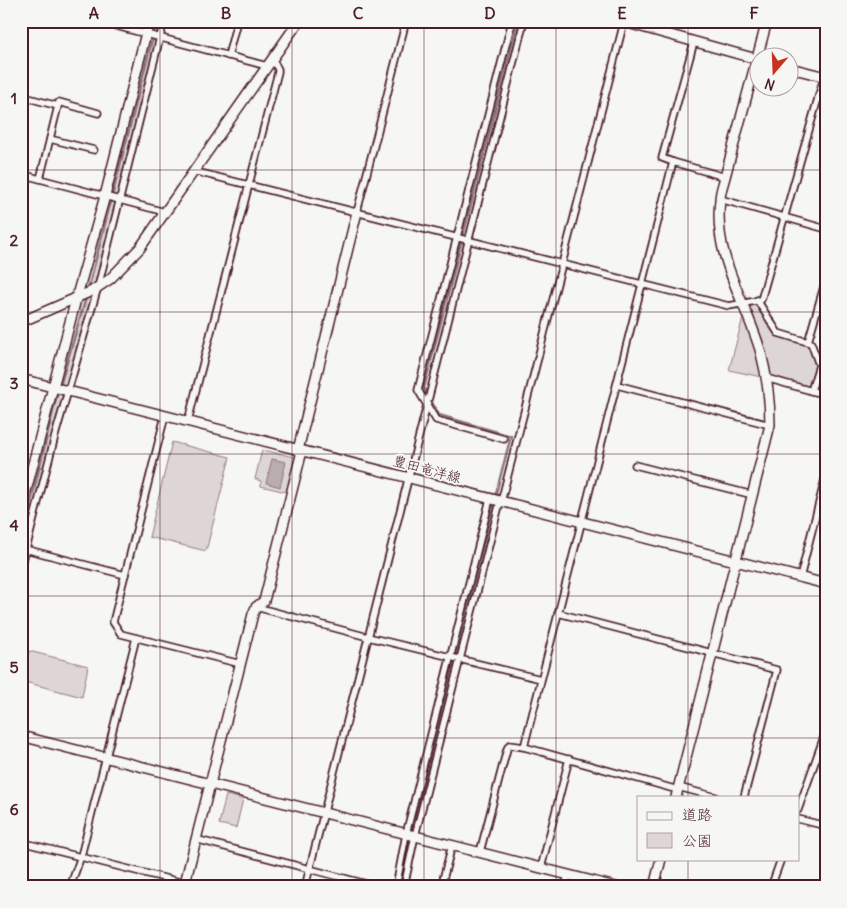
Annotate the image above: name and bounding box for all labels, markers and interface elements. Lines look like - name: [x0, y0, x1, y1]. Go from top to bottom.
- text: A: [89, 3, 99, 23]
- text: B: [221, 3, 232, 23]
- text: C: [353, 3, 364, 23]
- text: D: [484, 3, 496, 23]
- text: E: [617, 3, 627, 23]
- text: F: [749, 3, 759, 23]
- north arrow: [750, 48, 800, 98]
- text: N: [762, 74, 777, 94]
- text: 1: [11, 88, 17, 108]
- text: 2: [10, 230, 19, 250]
- text: 3: [9, 373, 19, 393]
- street label: 豊田竜洋線: [391, 451, 463, 487]
- text: 4: [9, 515, 19, 535]
- text: 5: [9, 657, 19, 677]
- legend: [637, 796, 800, 860]
- text: 6: [9, 799, 19, 819]
- text: 道路: [682, 805, 712, 824]
- text: 公園: [682, 831, 712, 850]

